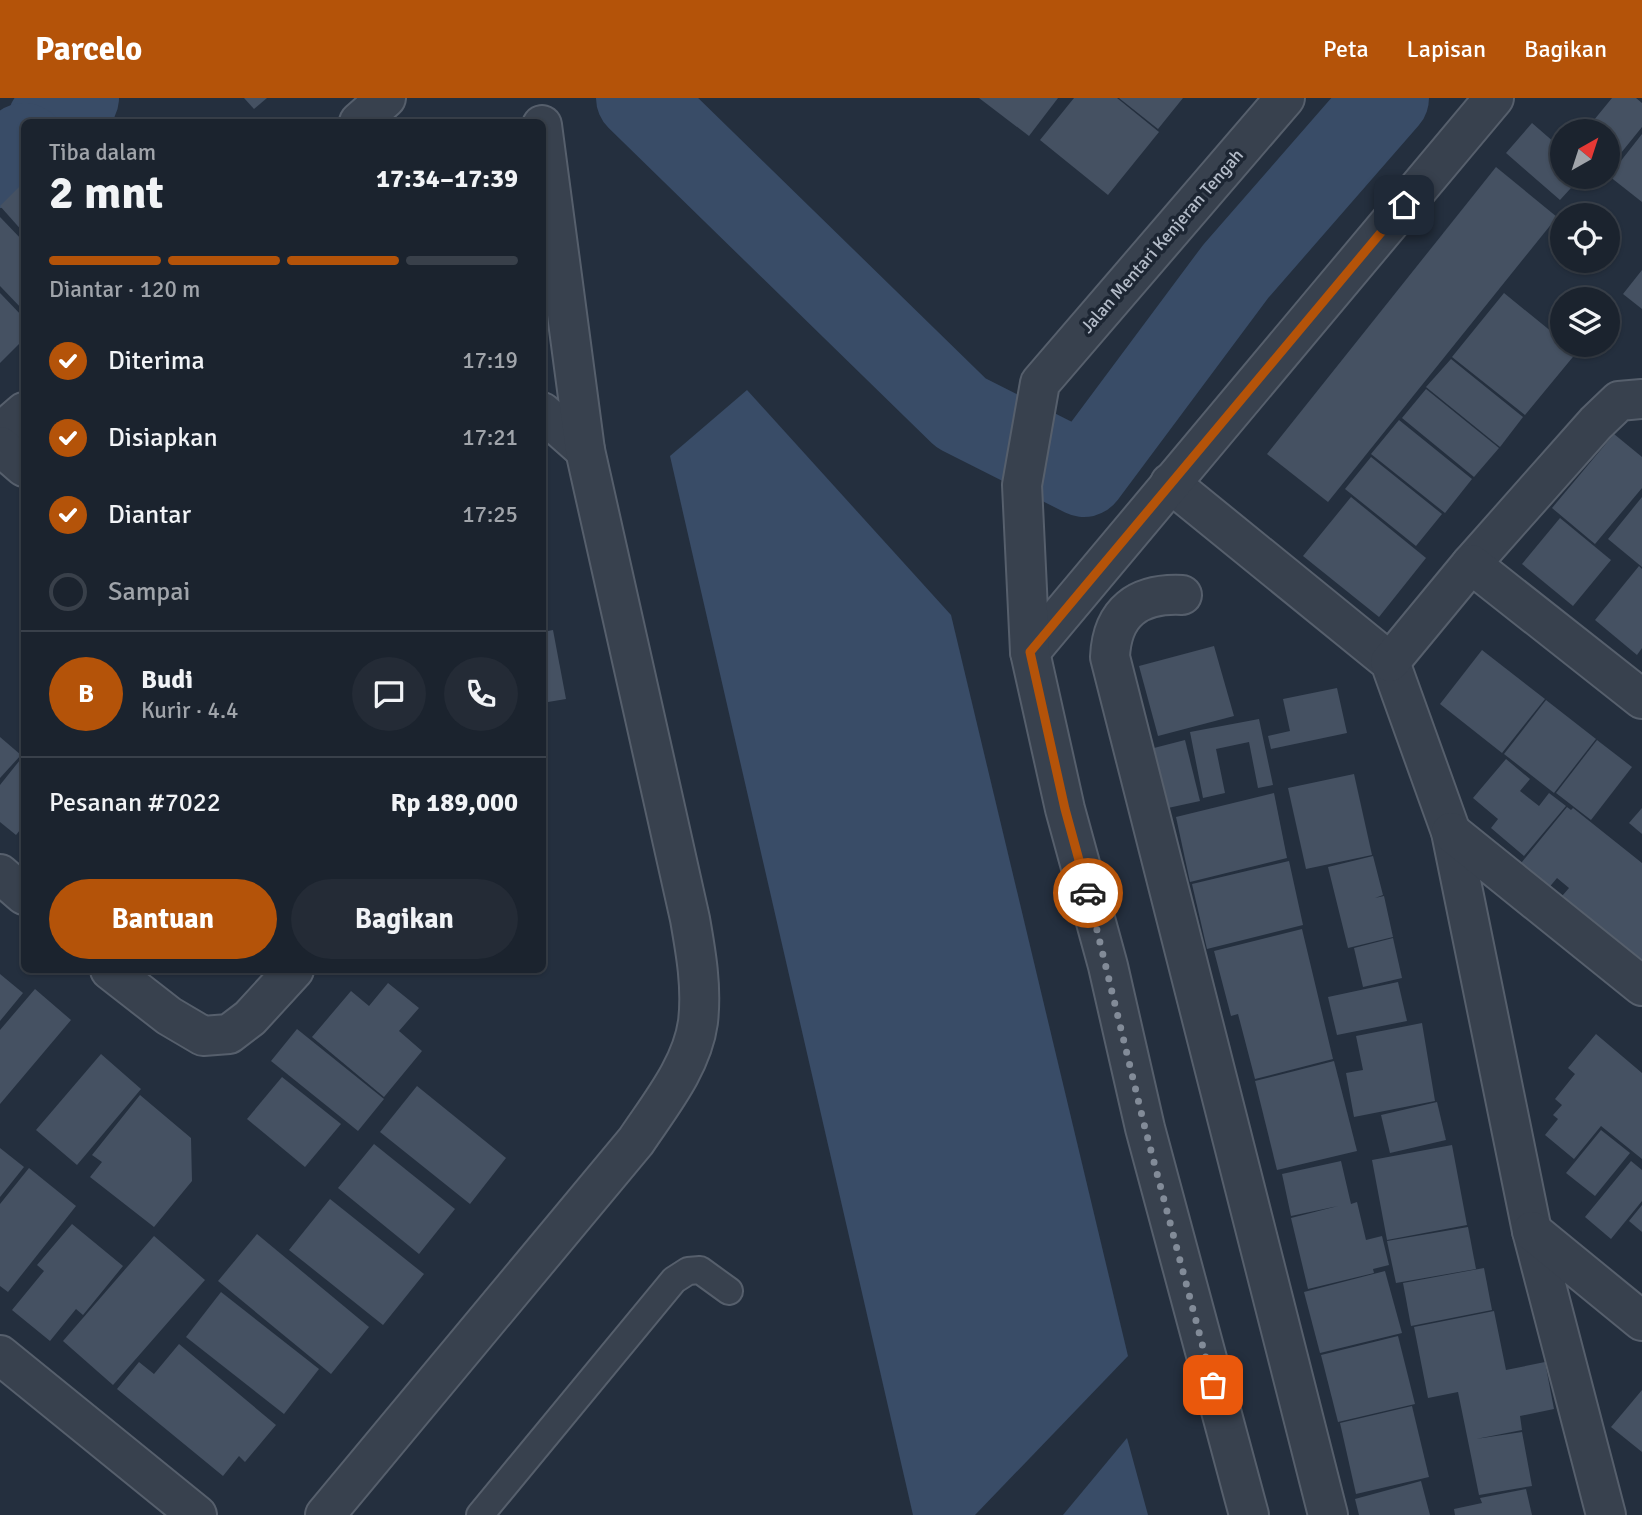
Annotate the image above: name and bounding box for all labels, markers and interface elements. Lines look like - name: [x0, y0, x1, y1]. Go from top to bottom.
- text: Parcelo: [35, 29, 142, 70]
- text: Peta: [1323, 34, 1369, 64]
- text: Lapisan: [1407, 34, 1486, 64]
- text: Bagikan: [1524, 34, 1607, 64]
- north arrow: [1550, 119, 1620, 189]
- map controls: [1550, 119, 1620, 357]
- text: Tiba dalam: [49, 138, 156, 167]
- street label: Jalan Mentari Kenjeran Tengah: [1076, 144, 1248, 338]
- text: 17:34–17:39: [376, 163, 518, 195]
- text: 2 mnt: [49, 165, 164, 221]
- pin: [1374, 175, 1434, 235]
- icon: home: [1385, 186, 1423, 224]
- button: locate: [1550, 203, 1620, 273]
- text: Diantar · 120 m: [49, 275, 200, 304]
- button: layers: [1550, 287, 1620, 357]
- icon: check: [49, 342, 87, 380]
- text: Diterima: [108, 345, 205, 377]
- text: 17:19: [462, 346, 518, 375]
- icon: check: [49, 419, 87, 457]
- text: Disiapkan: [108, 422, 218, 454]
- text: 17:21: [462, 423, 518, 452]
- icon: check: [49, 496, 87, 534]
- text: Diantar: [108, 499, 191, 531]
- text: 17:25: [462, 500, 518, 529]
- text: Sampai: [108, 576, 190, 608]
- button: chat: [352, 657, 426, 731]
- button: phone: [444, 657, 518, 731]
- text: Budi: [141, 664, 193, 696]
- text: B: [78, 678, 94, 710]
- text: Kurir · 4.4: [141, 696, 238, 725]
- text: Pesanan #7022: [49, 787, 221, 819]
- text: Rp 189,000: [390, 787, 518, 819]
- courier: [1053, 858, 1123, 928]
- icon: car: [1069, 874, 1107, 912]
- button: Bantuan: [49, 879, 277, 959]
- button: Bagikan: [291, 879, 518, 959]
- pin: [1183, 1355, 1243, 1415]
- icon: bag: [1194, 1366, 1232, 1404]

